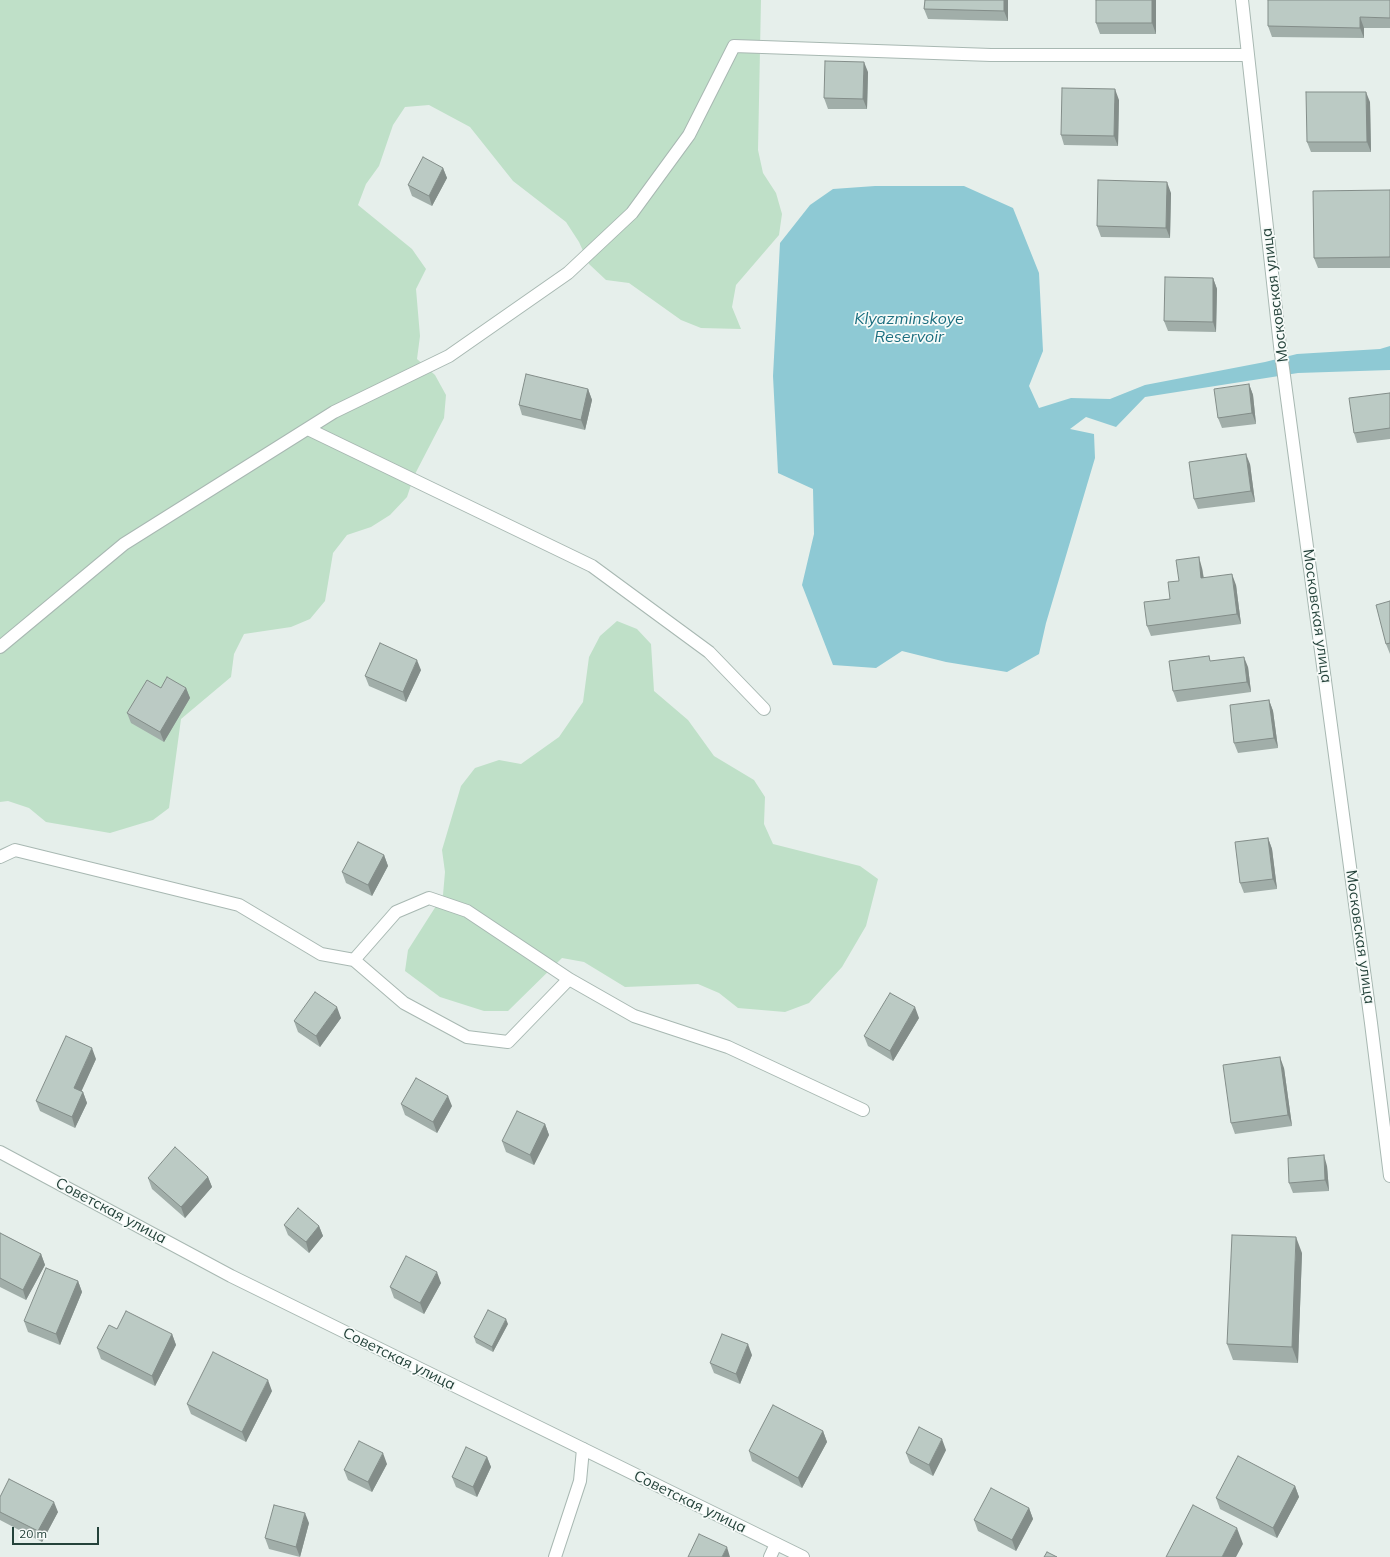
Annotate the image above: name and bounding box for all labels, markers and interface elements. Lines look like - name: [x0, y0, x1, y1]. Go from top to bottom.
- street label: Московская улица: [1258, 227, 1292, 363]
- water label: Klyazminskoye Reservoir: [854, 309, 964, 347]
- street label: Московская улица: [1299, 548, 1335, 684]
- street label: Московская улица: [1342, 869, 1378, 1005]
- street label: Советская улица: [52, 1174, 170, 1248]
- street label: Советская улица: [340, 1324, 458, 1394]
- street label: Советская улица: [631, 1467, 749, 1537]
- scale bar: [14, 1519, 101, 1545]
- text: 20 m: [19, 1526, 47, 1541]

